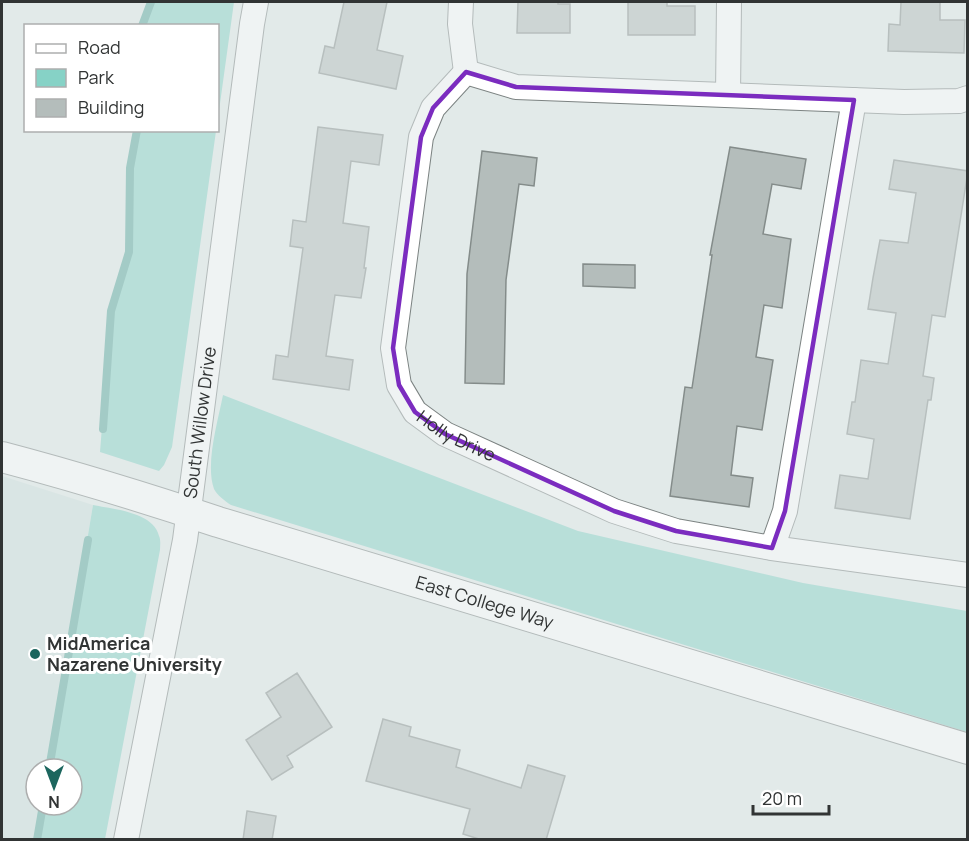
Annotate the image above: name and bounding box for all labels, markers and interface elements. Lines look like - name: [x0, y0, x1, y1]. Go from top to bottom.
- legend: [24, 24, 219, 132]
- text: Road: [78, 35, 121, 59]
- text: Park: [78, 65, 115, 89]
- text: Building: [78, 95, 144, 119]
- street label: South Willow Drive: [177, 345, 221, 500]
- street label: Holly Drive: [412, 404, 500, 466]
- street label: East College Way: [413, 570, 557, 634]
- place label: MidAmerica Nazarene University: [47, 631, 222, 676]
- marker: MidAmerica Nazarene University: [28, 647, 42, 661]
- north arrow: [24, 757, 84, 817]
- scale bar: [753, 778, 830, 816]
- text: 20 m: [762, 786, 802, 810]
- text: N: [48, 791, 60, 813]

